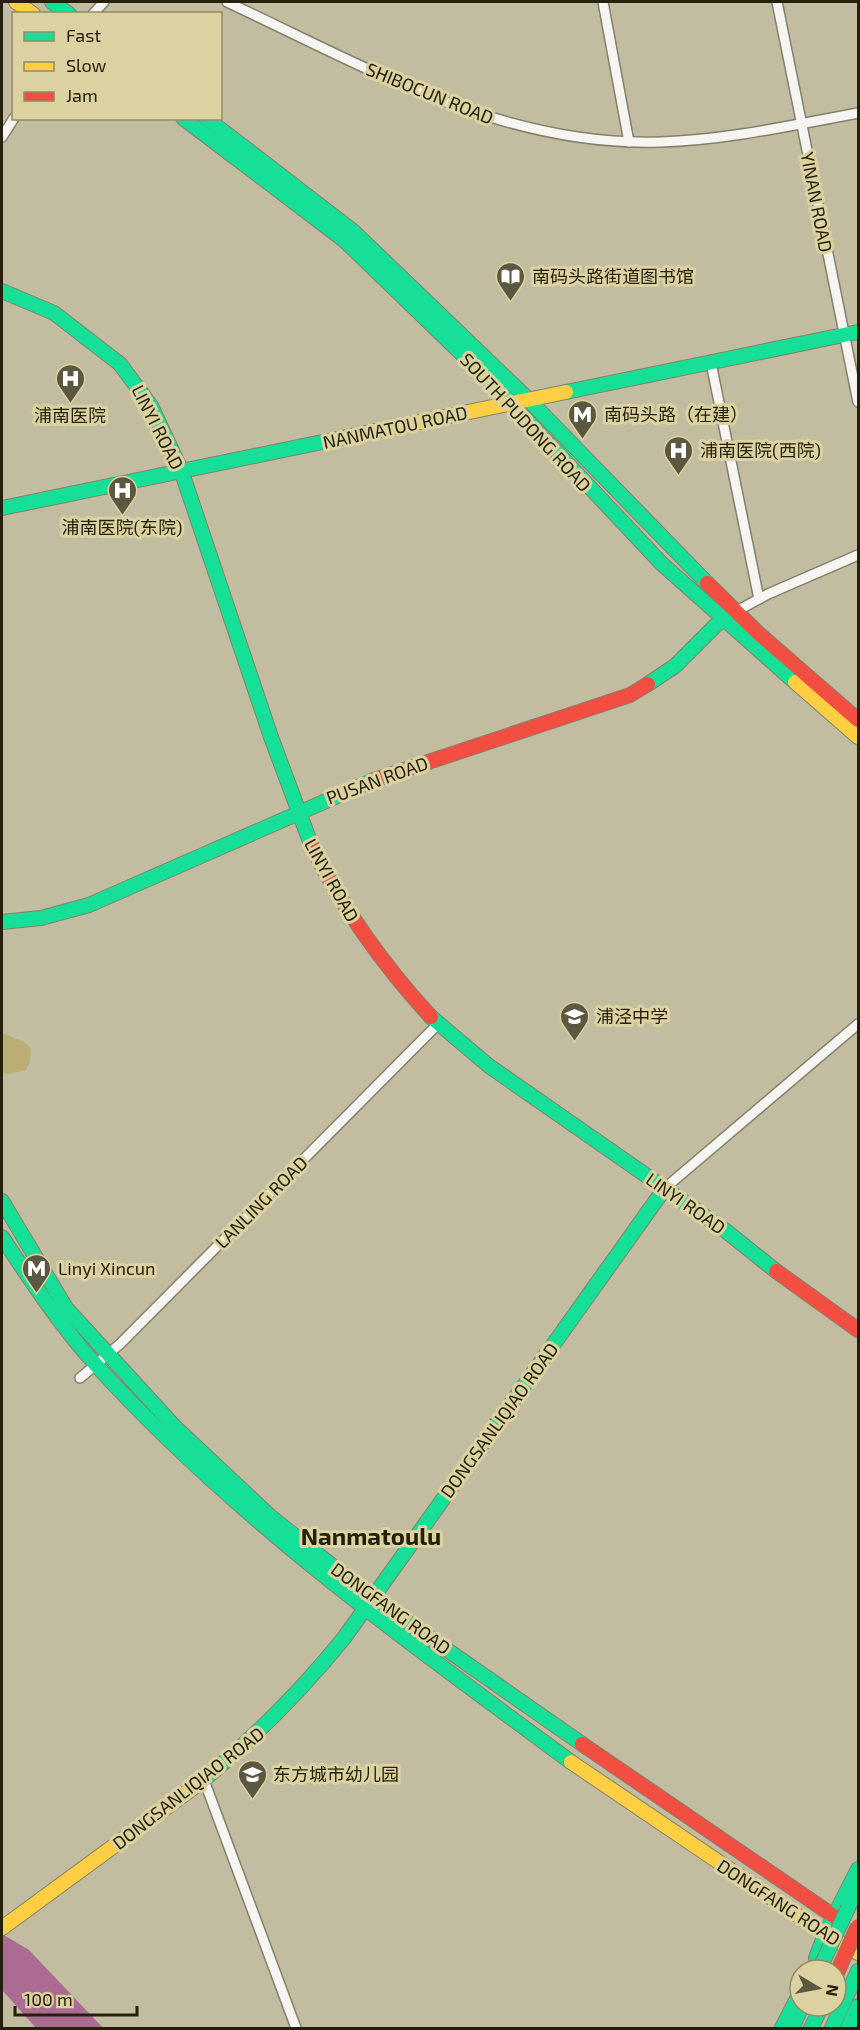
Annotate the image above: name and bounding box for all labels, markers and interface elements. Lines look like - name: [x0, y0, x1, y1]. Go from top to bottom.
- legend: [12, 12, 222, 120]
- text: Fast: [66, 24, 101, 46]
- text: Slow: [66, 54, 107, 76]
- street label: SHIBOCUN ROAD: [363, 57, 497, 129]
- text: Jam: [66, 84, 98, 106]
- street label: YINAN ROAD: [796, 150, 838, 254]
- library icon: 南码头路街道图书馆: [495, 260, 527, 302]
- place label: 南码头路街道图书馆: [532, 265, 694, 287]
- street label: SOUTH PUDONG ROAD: [456, 348, 596, 496]
- hospital icon: 浦南医院: [54, 362, 86, 404]
- street label: LINYI ROAD: [127, 381, 189, 473]
- metro station icon: 南码头路（在建）: [567, 398, 599, 440]
- street label: NANMATOU ROAD: [321, 401, 469, 453]
- place label: 南码头路（在建）: [604, 403, 748, 425]
- place label: 浦南医院: [34, 404, 106, 426]
- hospital icon: 浦南医院(西院): [663, 434, 695, 476]
- place label: 浦南医院(西院): [700, 439, 821, 461]
- hospital icon: 浦南医院(东院): [106, 474, 138, 516]
- place label: 浦南医院(东院): [62, 516, 182, 538]
- street label: PUSAN ROAD: [323, 751, 431, 809]
- street label: LINYI ROAD: [300, 834, 364, 926]
- school or university icon: 浦泾中学: [559, 1000, 591, 1042]
- place label: 浦泾中学: [596, 1005, 668, 1027]
- street label: LANLING ROAD: [210, 1151, 312, 1253]
- street label: LINYI ROAD: [642, 1168, 730, 1238]
- metro station icon: Linyi Xincun: [21, 1252, 53, 1294]
- place label: Linyi Xincun: [58, 1257, 156, 1279]
- street label: DONGSANLIQIAO ROAD: [435, 1338, 563, 1502]
- district label: Nanmatoulu: [301, 1521, 441, 1550]
- street label: DONGFANG ROAD: [327, 1557, 455, 1659]
- street label: DONGSANLIQIAO ROAD: [108, 1722, 268, 1854]
- school or university icon: 东方城市幼儿园: [236, 1758, 268, 1800]
- place label: 东方城市幼儿园: [273, 1763, 399, 1785]
- street label: DONGFANG ROAD: [713, 1854, 845, 1950]
- north arrow: [788, 1958, 848, 2018]
- scale bar: [15, 1979, 136, 2017]
- text: N: [823, 1983, 844, 1998]
- text: 100 m: [24, 1988, 73, 2010]

